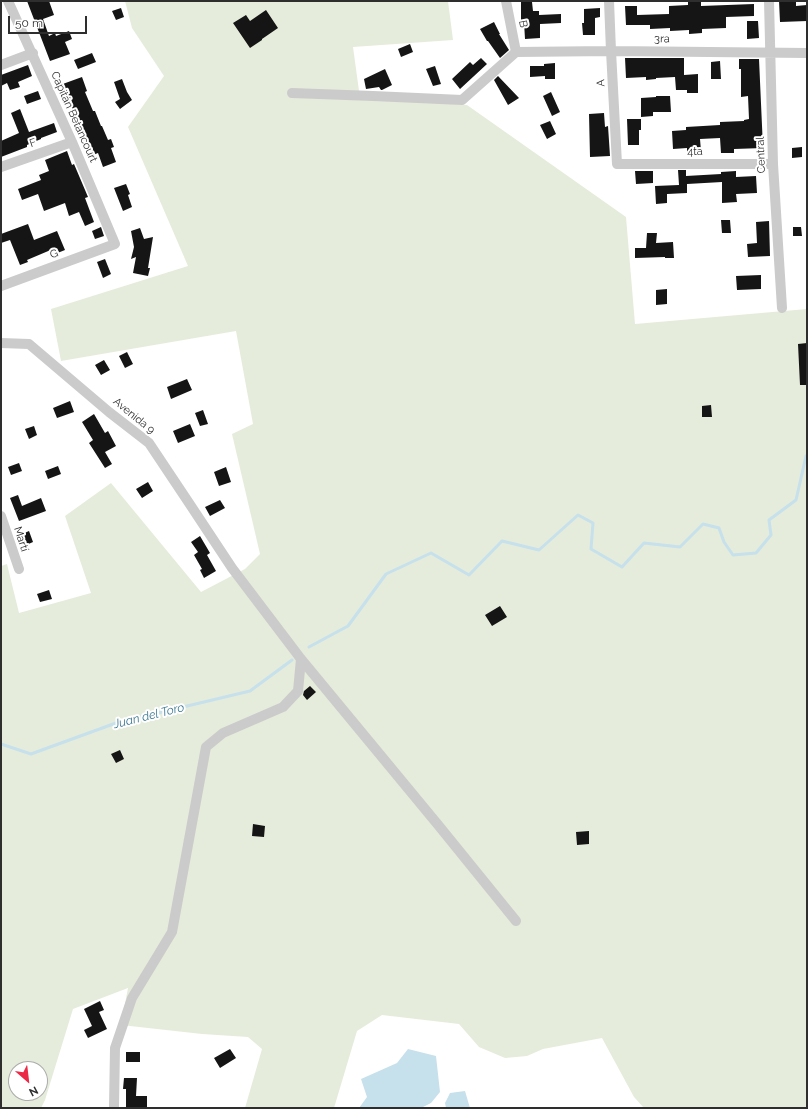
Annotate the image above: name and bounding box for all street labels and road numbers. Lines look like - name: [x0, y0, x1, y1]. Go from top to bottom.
- street label: B: [516, 19, 530, 29]
- street label: 3ra: [654, 32, 670, 46]
- street label: Capitán Betancourt: [48, 70, 100, 164]
- street label: A: [594, 79, 608, 87]
- street label: F: [28, 136, 38, 150]
- street label: Central: [754, 136, 768, 174]
- street label: 4ta: [687, 145, 703, 159]
- street label: G: [48, 246, 60, 262]
- street label: Avenida 9: [110, 395, 158, 437]
- street label: Martí: [11, 525, 31, 553]

